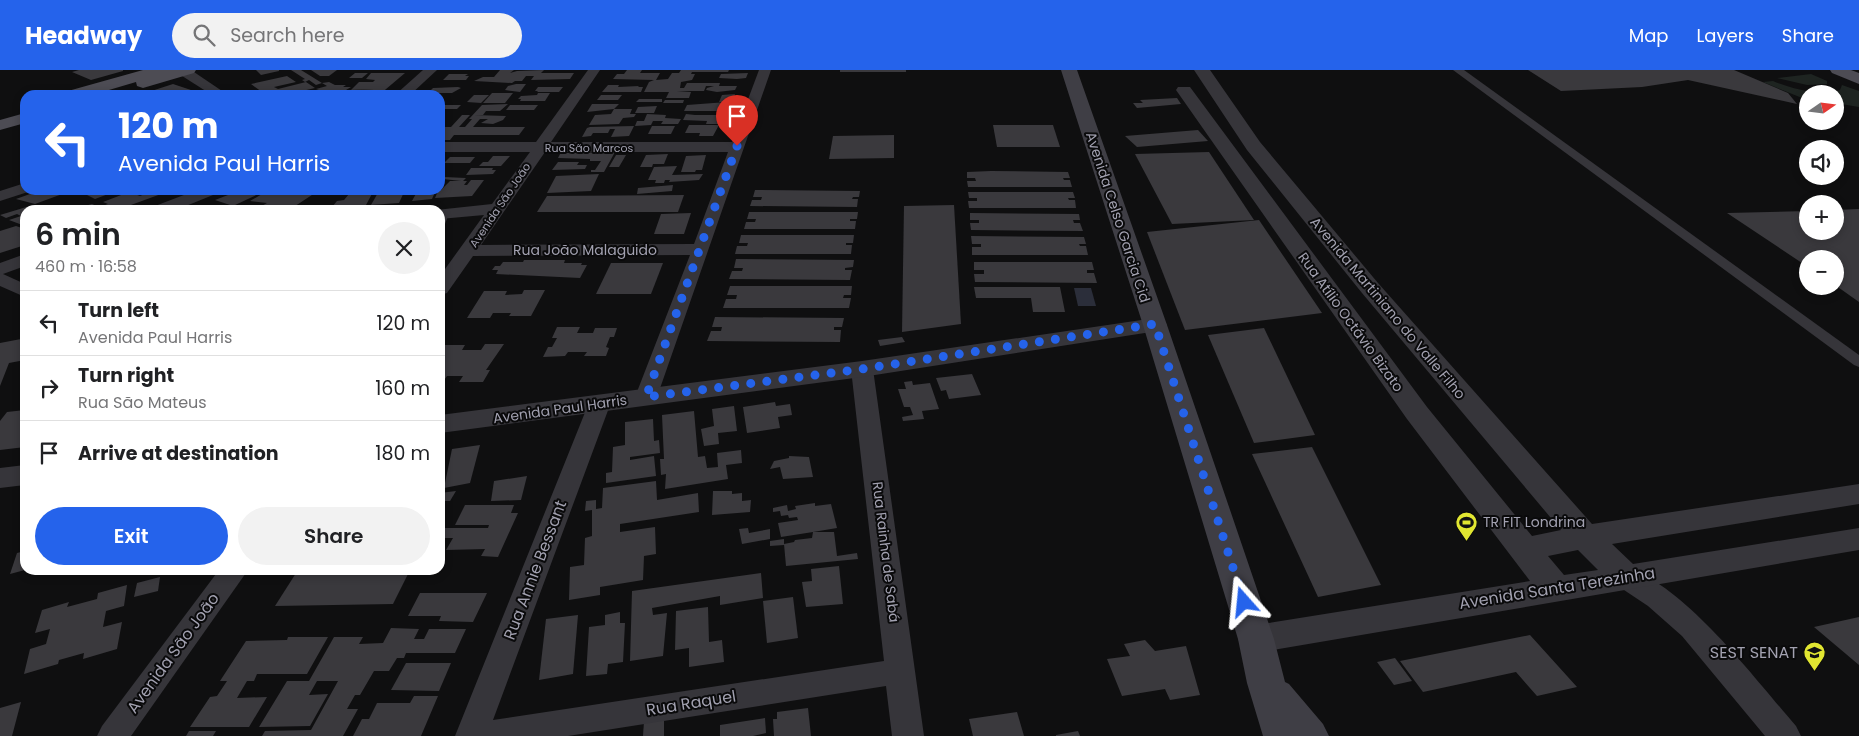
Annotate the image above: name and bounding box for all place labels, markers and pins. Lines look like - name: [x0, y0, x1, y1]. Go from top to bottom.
- pin: [716, 95, 758, 146]
- sports icon: TR FIT Londrina: [1455, 510, 1479, 541]
- place label: TR FIT Londrina: [1483, 512, 1585, 532]
- school or university icon: SEST SENAT: [1802, 640, 1826, 671]
- place label: SEST SENAT: [1710, 641, 1798, 664]

